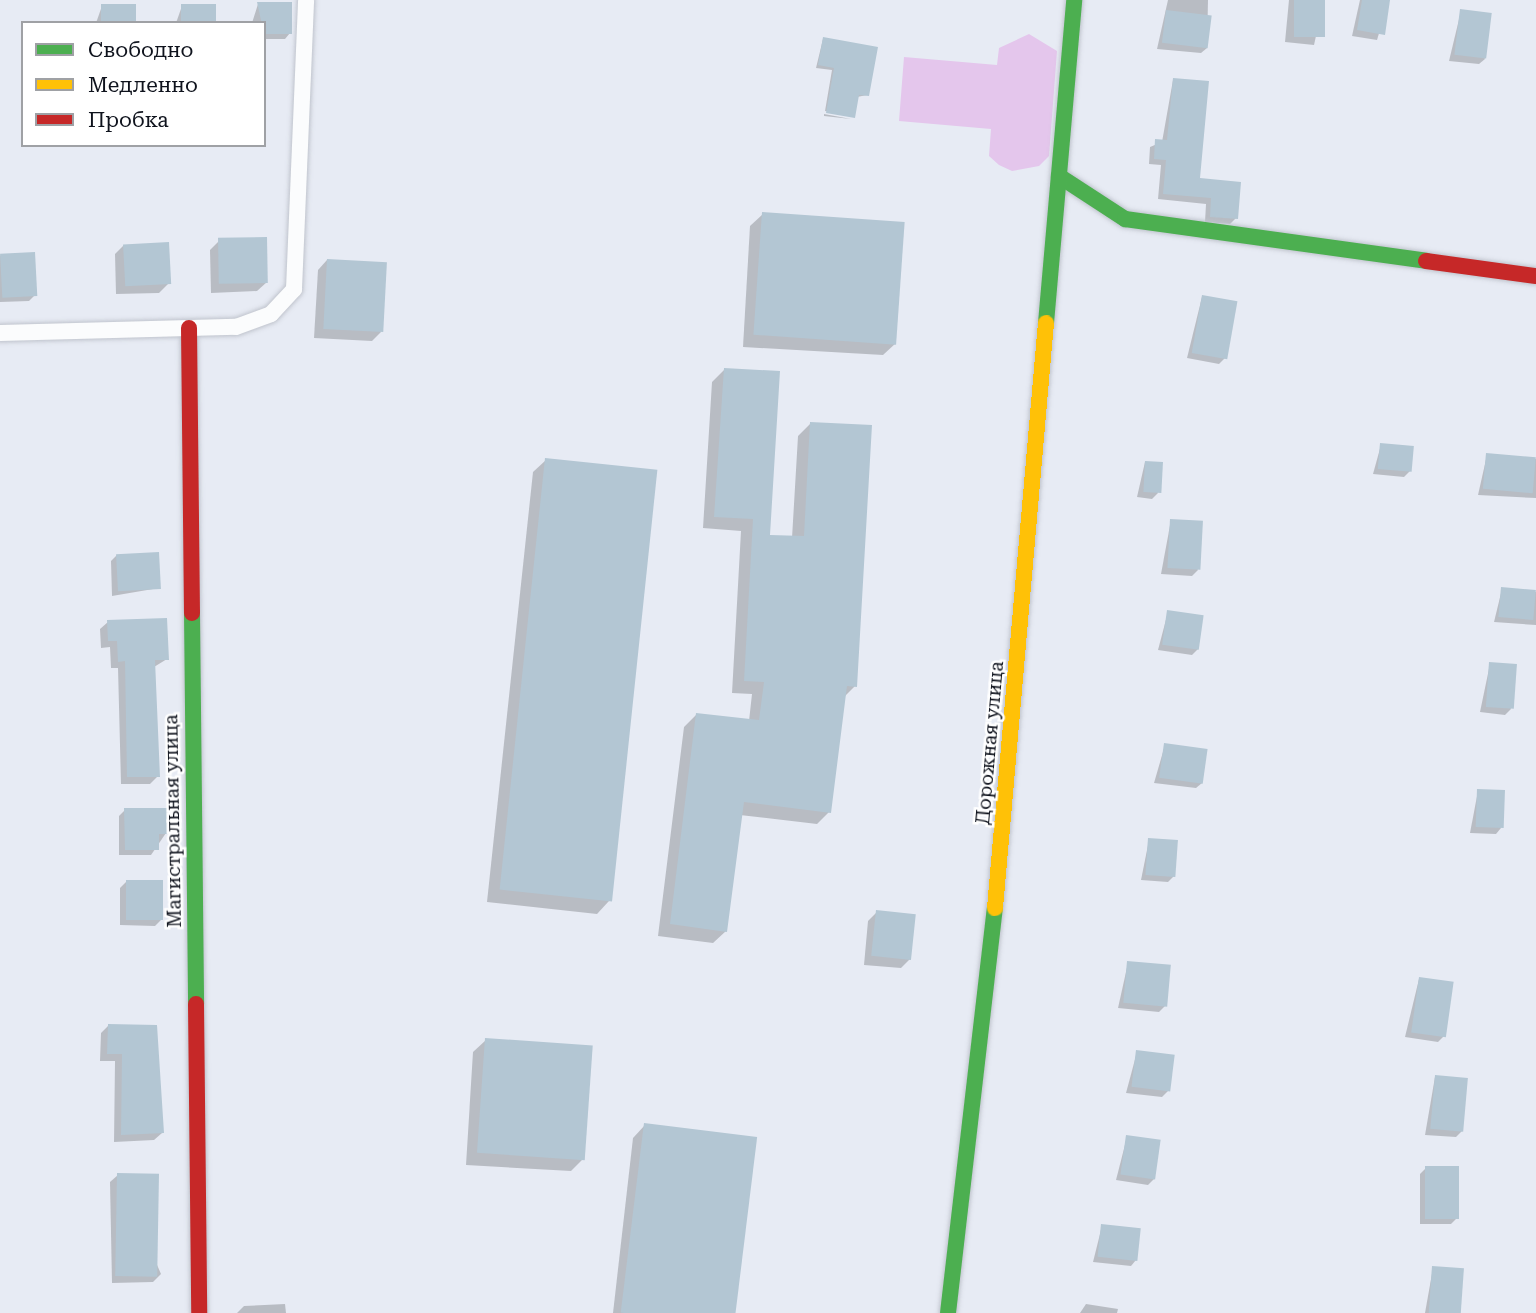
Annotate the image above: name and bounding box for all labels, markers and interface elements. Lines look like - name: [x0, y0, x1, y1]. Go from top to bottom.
- legend: [21, 21, 266, 147]
- text: Свободно: [88, 38, 194, 62]
- text: Медленно: [88, 73, 198, 97]
- text: Пробка: [88, 108, 169, 132]
- street label: Дорожная улица: [971, 660, 1009, 826]
- street label: Магистральная улица: [160, 714, 186, 928]

